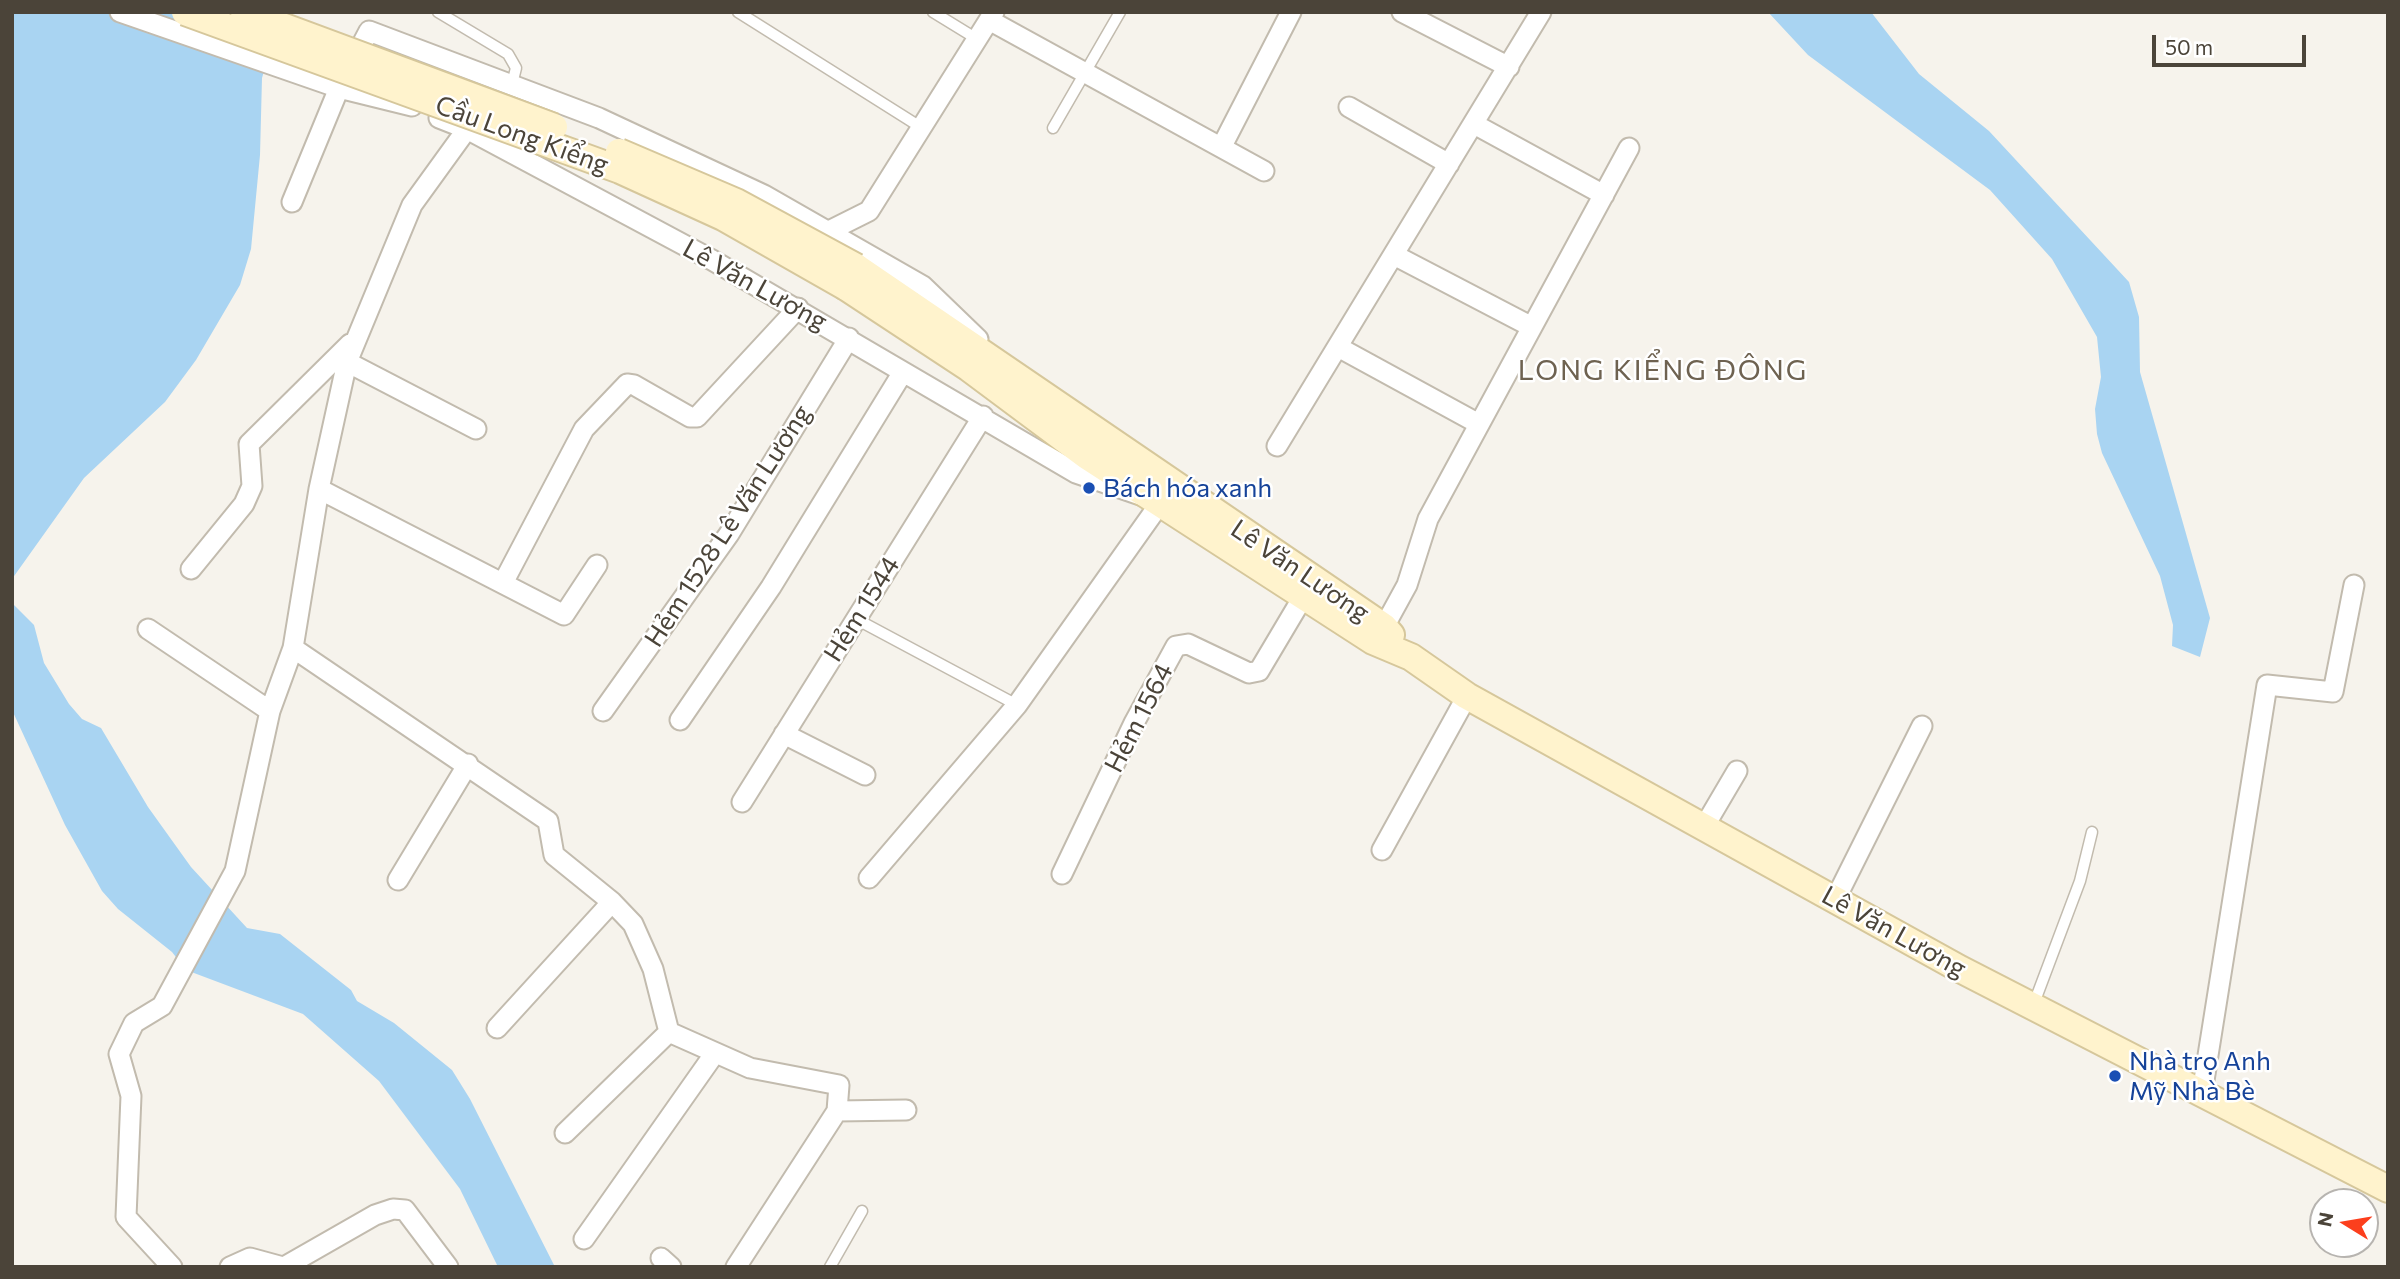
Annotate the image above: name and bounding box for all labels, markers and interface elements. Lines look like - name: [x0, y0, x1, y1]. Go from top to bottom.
- scale bar: [2155, 21, 2309, 65]
- text: 50 m: [2165, 34, 2213, 59]
- street label: Cầu Long Kiểng: [431, 89, 613, 181]
- street label: Lê Văn Lương: [677, 233, 833, 337]
- district label: LONG KIỂNG ĐÔNG: [1520, 354, 1806, 388]
- street label: Hẻm 1528 Lê Văn Lương: [638, 399, 818, 653]
- place label: Bách hóa xanh: [1103, 472, 1272, 504]
- marker: Bách hóa xanh: [1081, 480, 1097, 496]
- street label: Lê Văn Lương: [1225, 513, 1375, 629]
- street label: Hẻm 1544: [817, 551, 907, 667]
- street label: Hẻm 1564: [1098, 658, 1180, 778]
- street label: Lê Văn Lương: [1816, 880, 1972, 984]
- place label: Nhà trọ Anh Mỹ Nhà Bè: [2129, 1045, 2271, 1106]
- marker: Nhà trọ Anh Mỹ Nhà Bè: [2107, 1068, 2123, 1084]
- north arrow: [2309, 1188, 2379, 1258]
- text: N: [2312, 1210, 2338, 1228]

